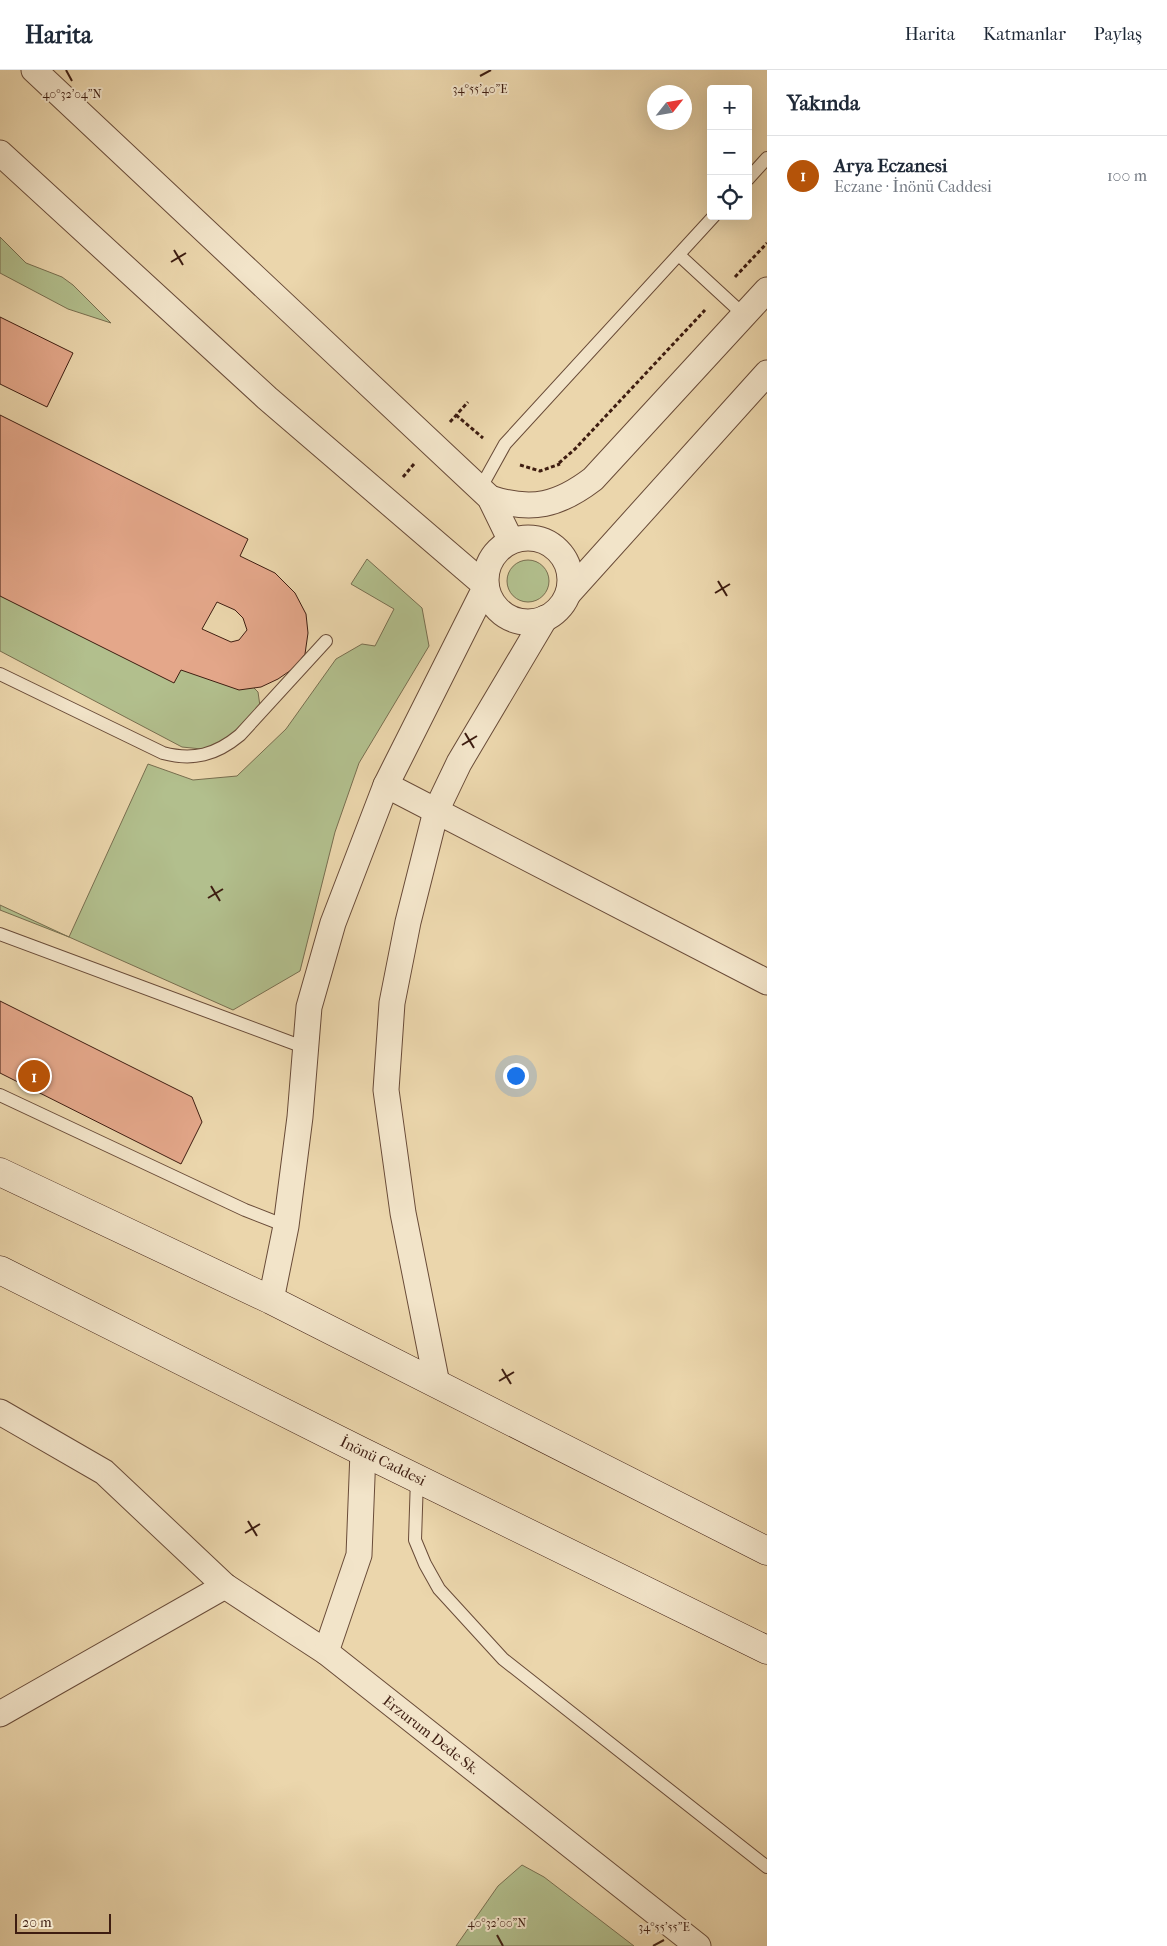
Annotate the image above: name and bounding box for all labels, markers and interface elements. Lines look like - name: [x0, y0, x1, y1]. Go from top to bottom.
- text: Harita: [25, 21, 92, 49]
- text: Harita: [905, 24, 955, 45]
- text: Katmanlar: [983, 24, 1066, 45]
- text: Paylaş: [1094, 24, 1142, 45]
- text: 34°55'40"E: [453, 82, 507, 96]
- north arrow: [647, 85, 692, 130]
- map controls: [707, 85, 752, 220]
- button: +: [707, 85, 752, 130]
- text: 40°32'04"N: [42, 87, 102, 101]
- text: Yakında: [787, 91, 860, 115]
- button: −: [707, 130, 752, 175]
- text: Arya Eczanesi: [834, 155, 947, 177]
- text: 1: [800, 166, 806, 185]
- text: 100 m: [1107, 166, 1147, 185]
- button: locate: [707, 175, 752, 220]
- text: Eczane · İnönü Caddesi: [834, 177, 992, 196]
- pin: 1: [18, 1057, 50, 1095]
- your location: [503, 1063, 529, 1089]
- street label: İnönü Caddesi: [337, 1433, 429, 1490]
- street label: Erzurum Dede Sk.: [379, 1692, 483, 1778]
- scale bar: [15, 1911, 111, 1934]
- text: 20 m: [22, 1914, 52, 1931]
- text: 40°32'00"N: [468, 1916, 526, 1930]
- text: 34°55'55"E: [638, 1920, 690, 1934]

